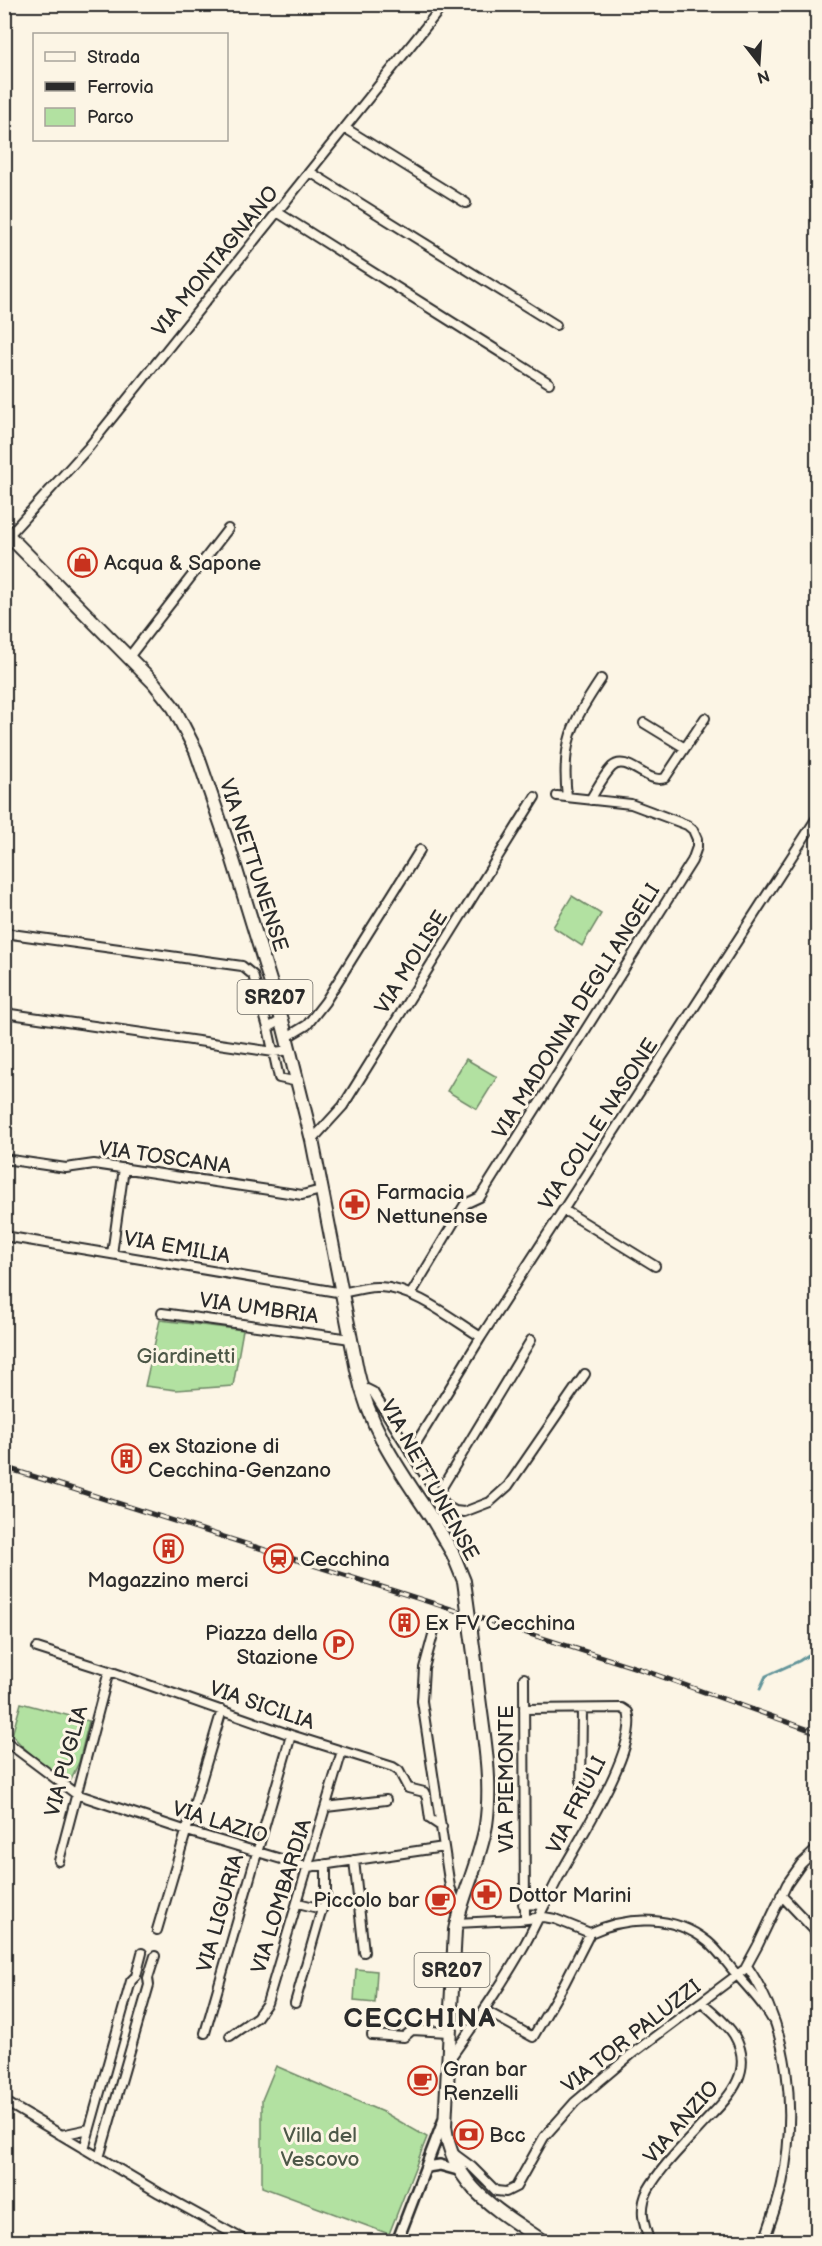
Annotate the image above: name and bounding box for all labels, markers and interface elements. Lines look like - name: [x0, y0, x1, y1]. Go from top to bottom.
- legend: [33, 33, 228, 141]
- north arrow: [729, 33, 789, 93]
- text: Strada: [87, 47, 140, 68]
- text: N: [754, 65, 771, 87]
- text: Ferrovia: [87, 77, 154, 98]
- text: Parco: [87, 107, 134, 128]
- street label: VIA MONTAGNANO: [147, 181, 284, 342]
- shop icon: Acqua & Sapone: [67, 547, 99, 579]
- place label: Acqua & Sapone: [104, 551, 261, 576]
- street label: VIA NETTUNENSE: [214, 776, 293, 955]
- street label: VIA MADONNA DEGLI ANGELI: [487, 879, 665, 1143]
- street label: VIA MOLISE: [370, 906, 453, 1019]
- road number: SR207: [238, 980, 312, 1014]
- street label: VIA COLLE NASONE: [534, 1034, 663, 1215]
- street label: VIA TOSCANA: [97, 1136, 233, 1179]
- place label: Farmacia Nettunense: [376, 1180, 488, 1229]
- pharmacy icon: Farmacia Nettunense: [339, 1188, 371, 1220]
- street label: VIA EMILIA: [122, 1226, 232, 1269]
- street label: VIA UMBRIA: [198, 1288, 320, 1329]
- park label: Giardinetti: [137, 1344, 235, 1369]
- street label: VIA NETTUNENSE: [375, 1395, 484, 1565]
- place label: ex Stazione di Cecchina-Genzano: [148, 1434, 331, 1483]
- building icon: ex Stazione di Cecchina-Genzano: [111, 1442, 143, 1474]
- building icon: Magazzino merci: [152, 1533, 184, 1565]
- station icon: Cecchina: [263, 1543, 295, 1575]
- place label: Cecchina: [300, 1547, 390, 1572]
- place label: Magazzino merci: [87, 1568, 249, 1593]
- building icon: Ex FV Cecchina: [388, 1607, 420, 1639]
- place label: Ex FV Cecchina: [425, 1611, 576, 1636]
- place label: Piazza della Stazione: [205, 1621, 318, 1670]
- parking icon: Piazza della Stazione: [323, 1629, 355, 1661]
- street label: VIA SICILIA: [206, 1676, 318, 1735]
- street label: VIA PUGLIA: [40, 1703, 93, 1819]
- street label: VIA PIEMONTE: [494, 1705, 519, 1853]
- street label: VIA FRIULI: [541, 1752, 612, 1858]
- street label: VIA LAZIO: [169, 1796, 271, 1849]
- street label: VIA LOMBARDIA: [246, 1816, 317, 1976]
- street label: VIA LIGURIA: [192, 1851, 249, 1975]
- pharmacy icon: Dottor Marini: [471, 1879, 503, 1911]
- place label: Dottor Marini: [508, 1883, 631, 1908]
- cafe icon: Piccolo bar: [424, 1884, 456, 1916]
- place label: Piccolo bar: [313, 1888, 419, 1913]
- road number: SR207: [414, 1953, 490, 1987]
- street label: VIA TOR PALUZZI: [557, 1974, 706, 2098]
- district label: CECCHINA: [344, 2003, 497, 2035]
- place label: Gran bar Renzelli: [443, 2057, 527, 2106]
- cafe icon: Gran bar Renzelli: [406, 2065, 438, 2097]
- street label: VIA ANZIO: [638, 2076, 724, 2169]
- bank icon: Bcc: [452, 2119, 484, 2151]
- park label: Villa del Vescovo: [281, 2123, 360, 2172]
- place label: Bcc: [489, 2123, 526, 2148]

